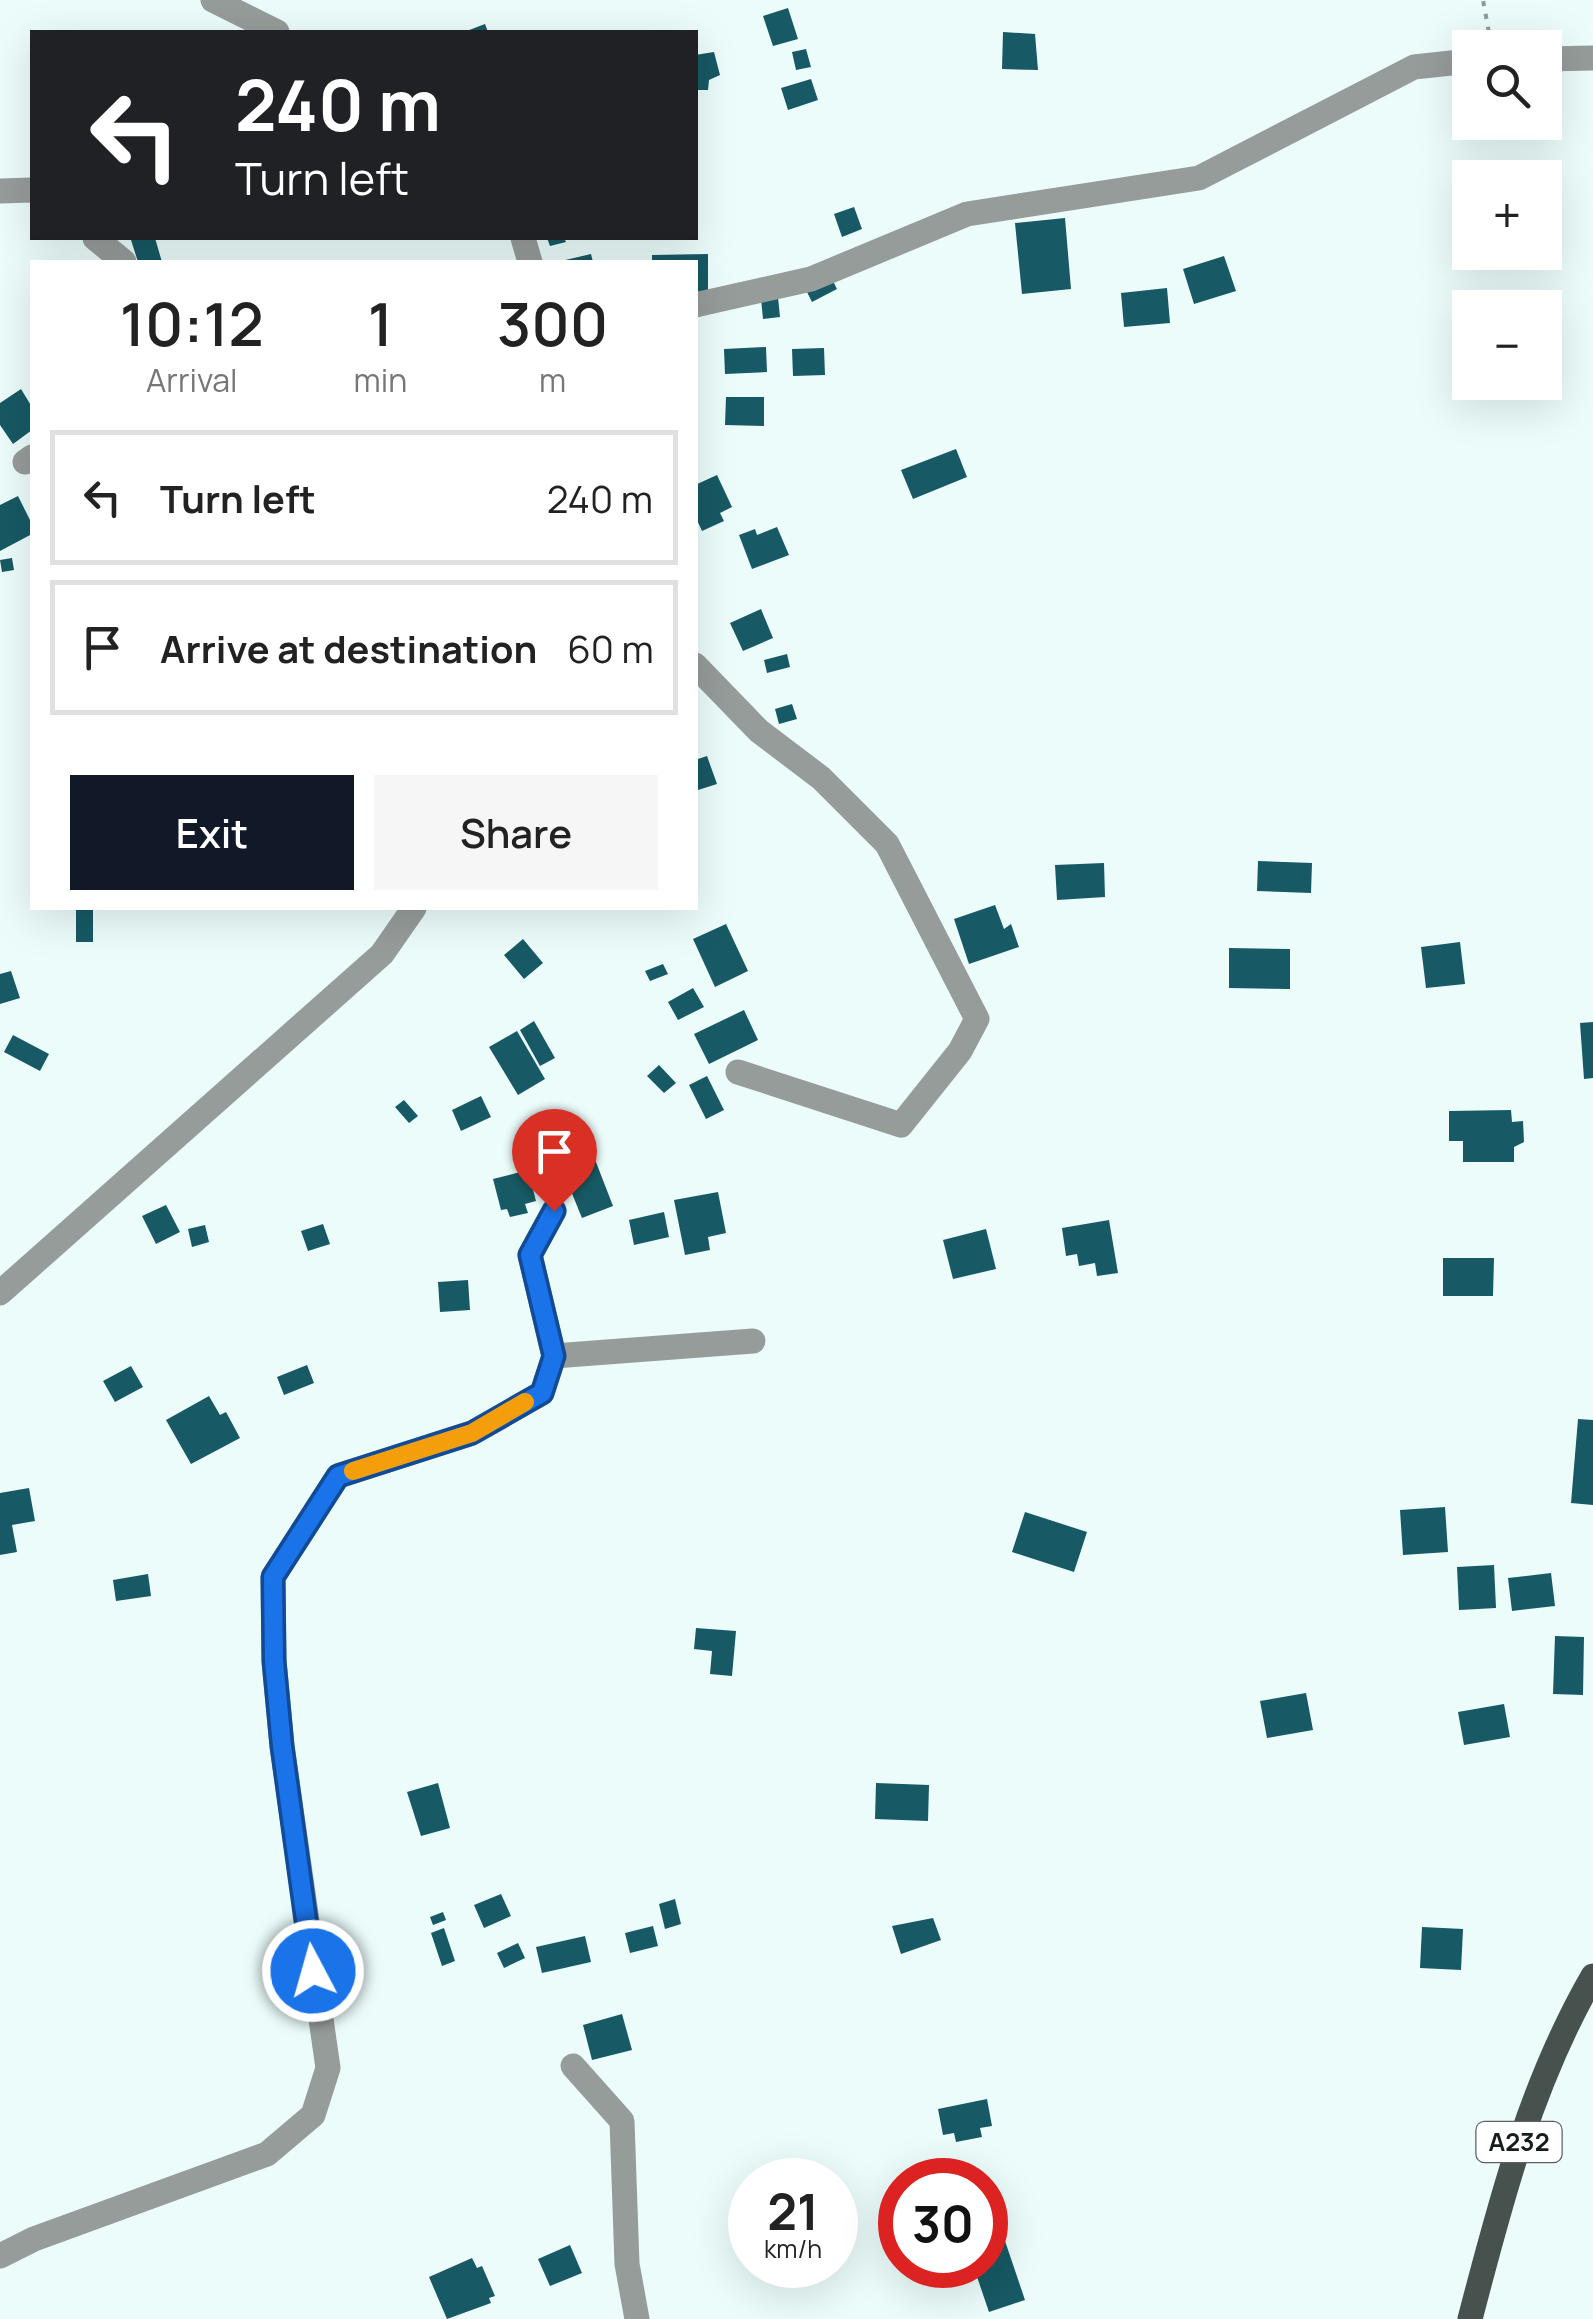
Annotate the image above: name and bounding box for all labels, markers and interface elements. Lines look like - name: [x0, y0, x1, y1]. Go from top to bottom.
- map controls: [1452, 30, 1562, 400]
- button: search: [1452, 30, 1562, 140]
- text: 240 m: [235, 56, 441, 152]
- icon: left: [70, 70, 200, 200]
- text: Turn left: [235, 147, 409, 209]
- button: +: [1452, 160, 1562, 270]
- text: 10:12: [120, 282, 264, 364]
- text: 1: [368, 282, 393, 364]
- text: 300: [497, 282, 608, 364]
- button: −: [1452, 290, 1562, 400]
- text: Arrival: [146, 358, 237, 402]
- text: min: [354, 358, 407, 402]
- text: m: [539, 358, 566, 402]
- icon: left: [75, 470, 130, 525]
- text: Turn left: [160, 472, 316, 524]
- text: 240 m: [547, 472, 653, 524]
- icon: arrive: [75, 620, 130, 675]
- text: Arrive at destination: [160, 622, 537, 674]
- text: 60 m: [567, 622, 654, 674]
- button: Exit: [70, 775, 354, 890]
- button: Share: [374, 775, 658, 890]
- pin: [512, 1109, 597, 1212]
- icon: arrive: [527, 1124, 582, 1179]
- position arrow: [261, 1919, 365, 2023]
- road number: A232: [1476, 2122, 1562, 2162]
- speed limit sign: 30: [878, 2158, 1008, 2288]
- text: 21: [767, 2177, 819, 2245]
- text: km/h: [764, 2231, 822, 2266]

